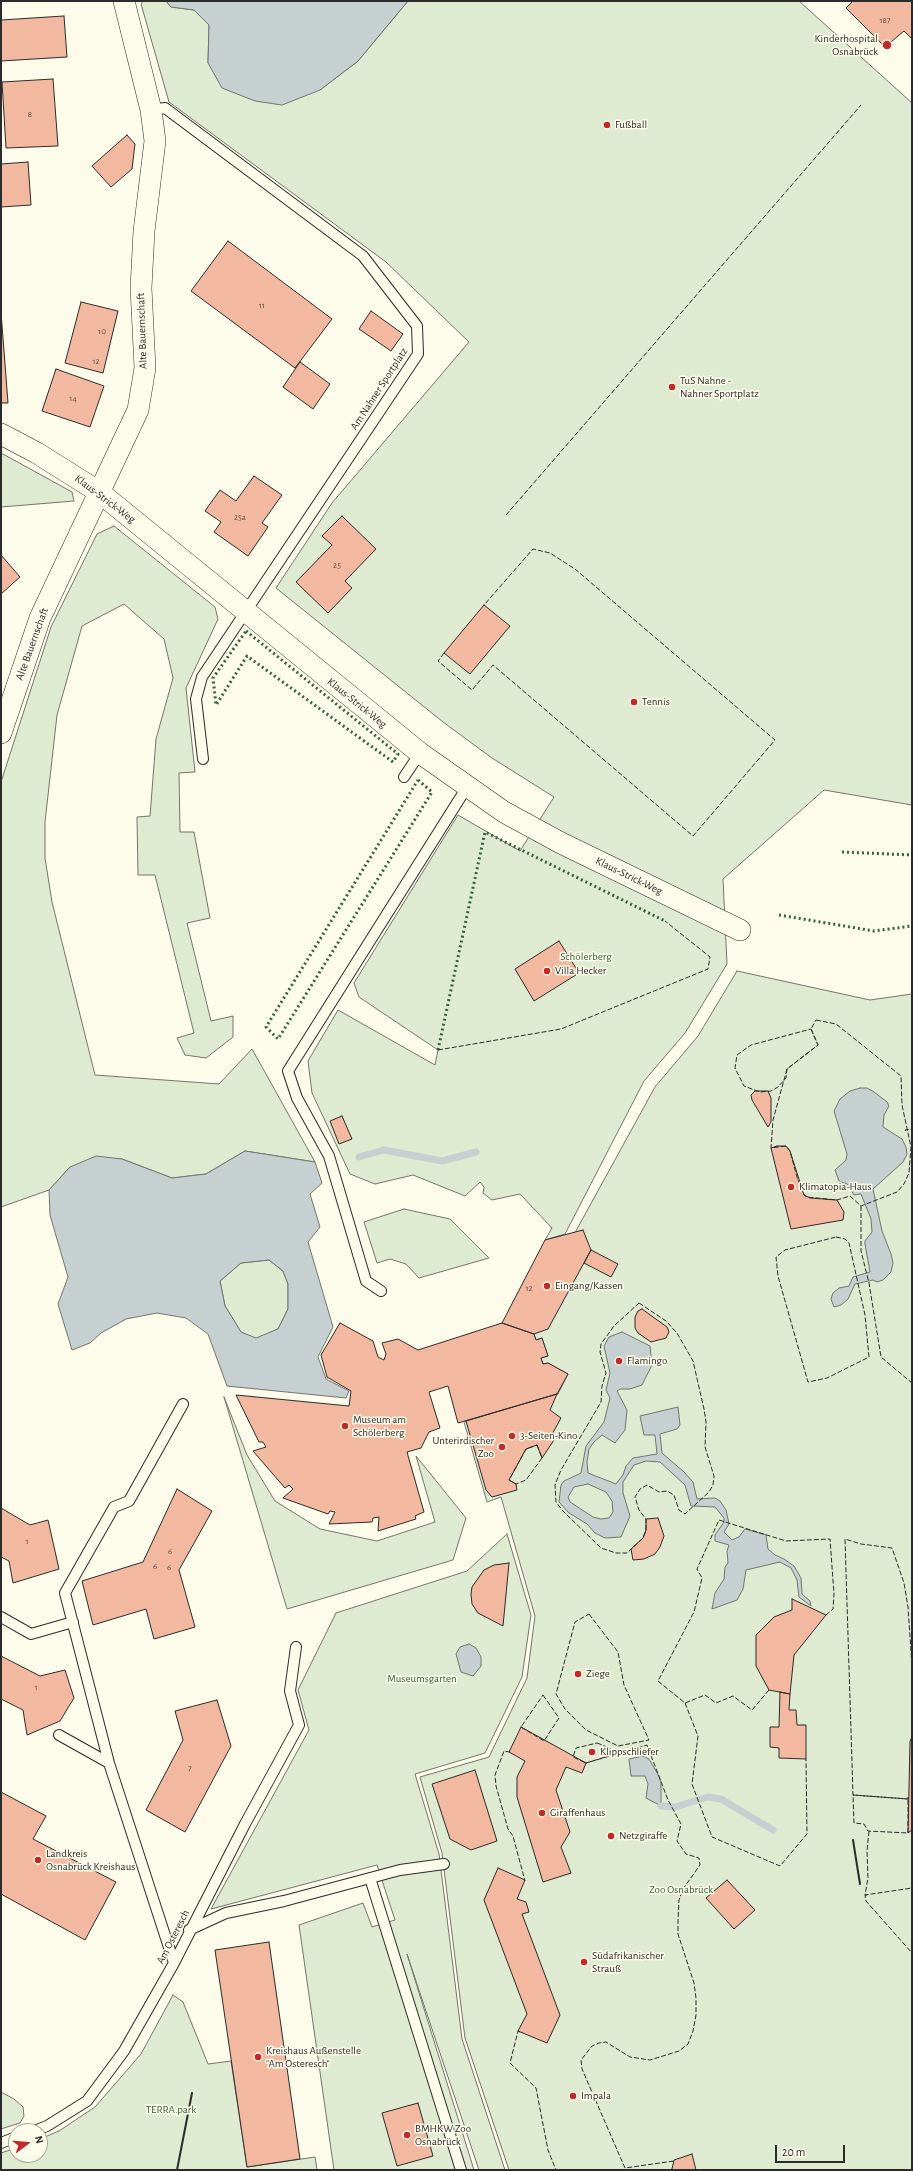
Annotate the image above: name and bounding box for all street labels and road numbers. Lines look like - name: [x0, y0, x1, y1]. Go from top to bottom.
- street label: Alte Bauernschaft: [134, 293, 150, 369]
- street label: Am Nahner Sportplatz: [347, 345, 411, 433]
- street label: Klaus-Strick-Weg: [72, 472, 138, 526]
- street label: Alte Bauernschaft: [13, 606, 51, 682]
- street label: Klaus-Strick-Weg: [325, 675, 389, 731]
- street label: Klaus-Strick-Weg: [593, 854, 665, 898]
- street label: Am Osteresch: [154, 1908, 192, 1966]

